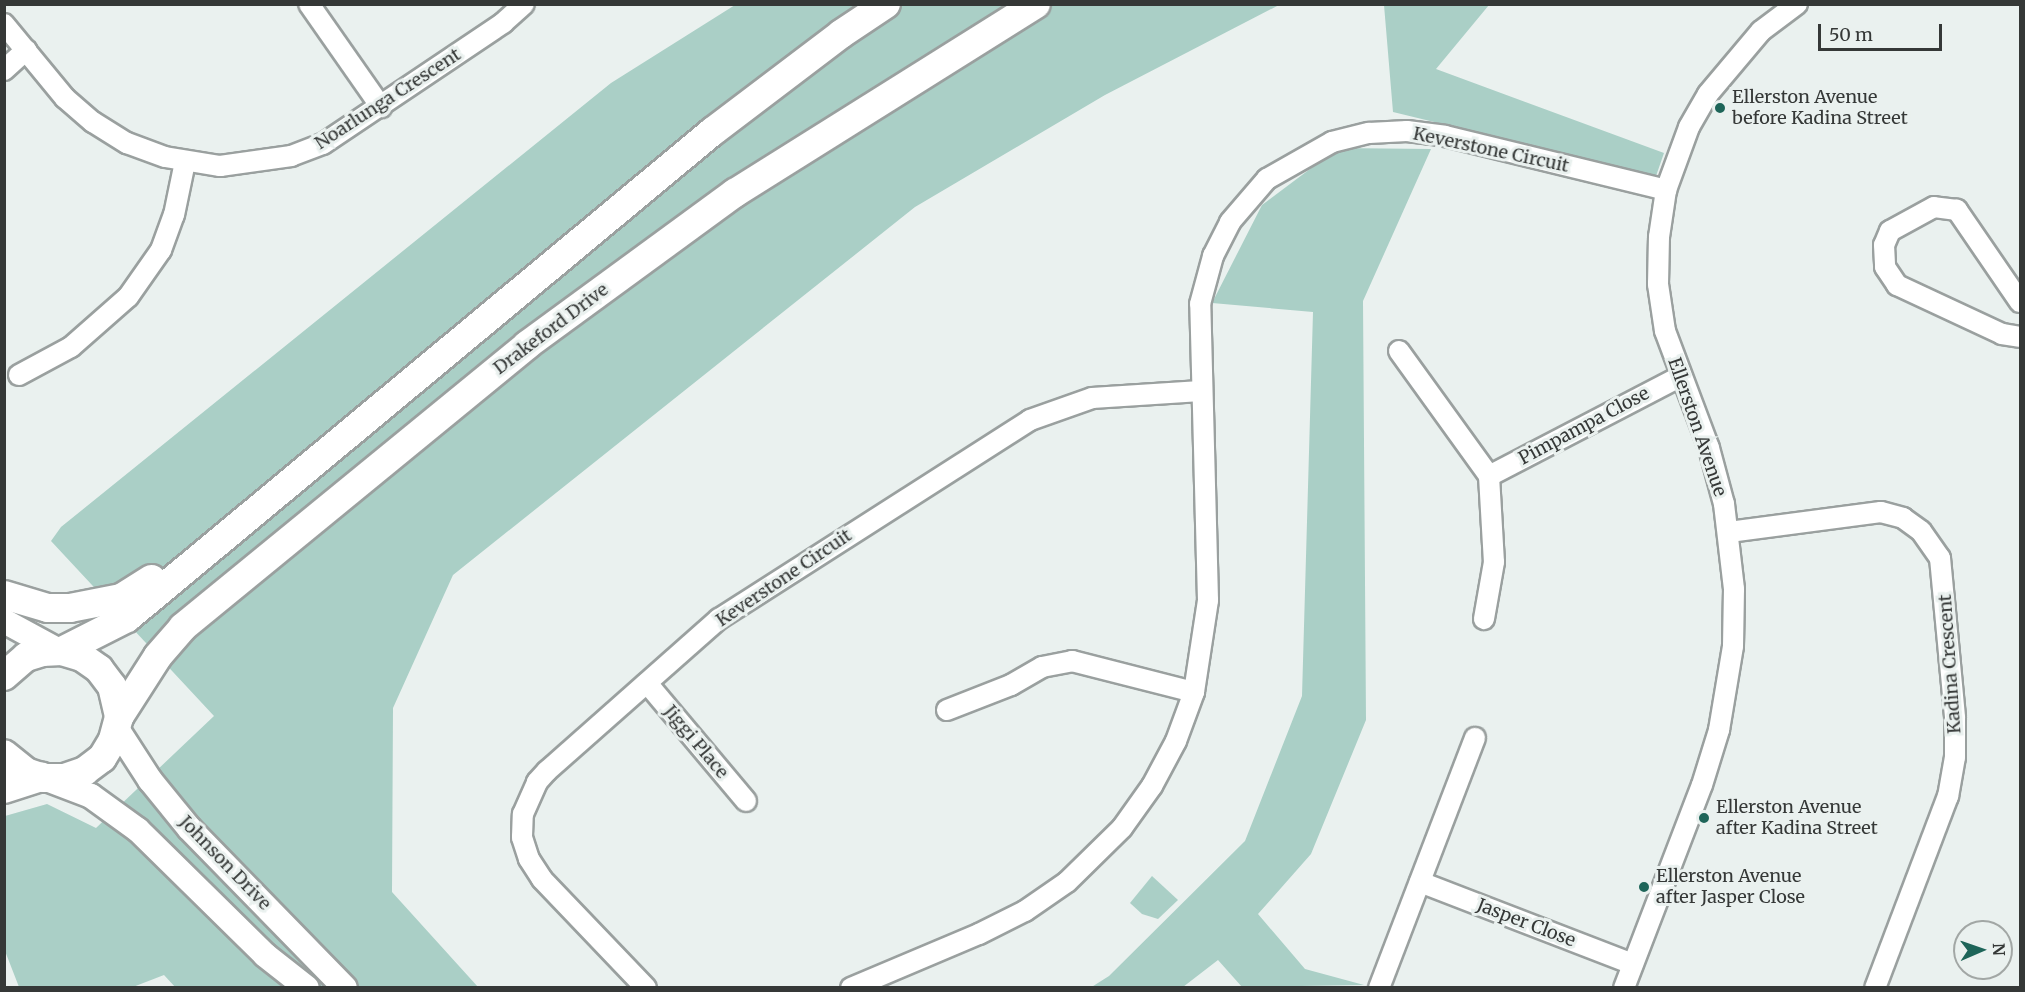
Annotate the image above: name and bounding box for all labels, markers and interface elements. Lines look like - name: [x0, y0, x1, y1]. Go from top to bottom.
- scale bar: [1821, 12, 1946, 50]
- text: 50 m: [1829, 23, 1873, 46]
- street label: Noarlunga Crescent: [311, 44, 465, 154]
- place label: Ellerston Avenue before Kadina Street: [1732, 87, 1908, 130]
- marker: Ellerston Avenue before Kadina Street: [1713, 101, 1727, 115]
- street label: Keverstone Circuit: [1411, 123, 1571, 177]
- street label: Drakeford Drive: [489, 279, 613, 379]
- street label: Ellerston Avenue: [1663, 355, 1731, 499]
- street label: Pimpampa Close: [1515, 383, 1653, 469]
- street label: Keverstone Circuit: [712, 525, 856, 631]
- street label: Kadina Crescent: [1934, 594, 1966, 734]
- street label: Jiggi Place: [659, 701, 733, 783]
- place label: Ellerston Avenue after Kadina Street: [1716, 797, 1878, 840]
- street label: Johnson Drive: [175, 811, 275, 915]
- marker: Ellerston Avenue after Kadina Street: [1697, 811, 1711, 825]
- place label: Ellerston Avenue after Jasper Close: [1656, 866, 1805, 908]
- marker: Ellerston Avenue after Jasper Close: [1637, 880, 1651, 894]
- street label: Jasper Close: [1474, 894, 1578, 952]
- north arrow: [1953, 920, 2013, 980]
- text: N: [1989, 943, 2009, 956]

